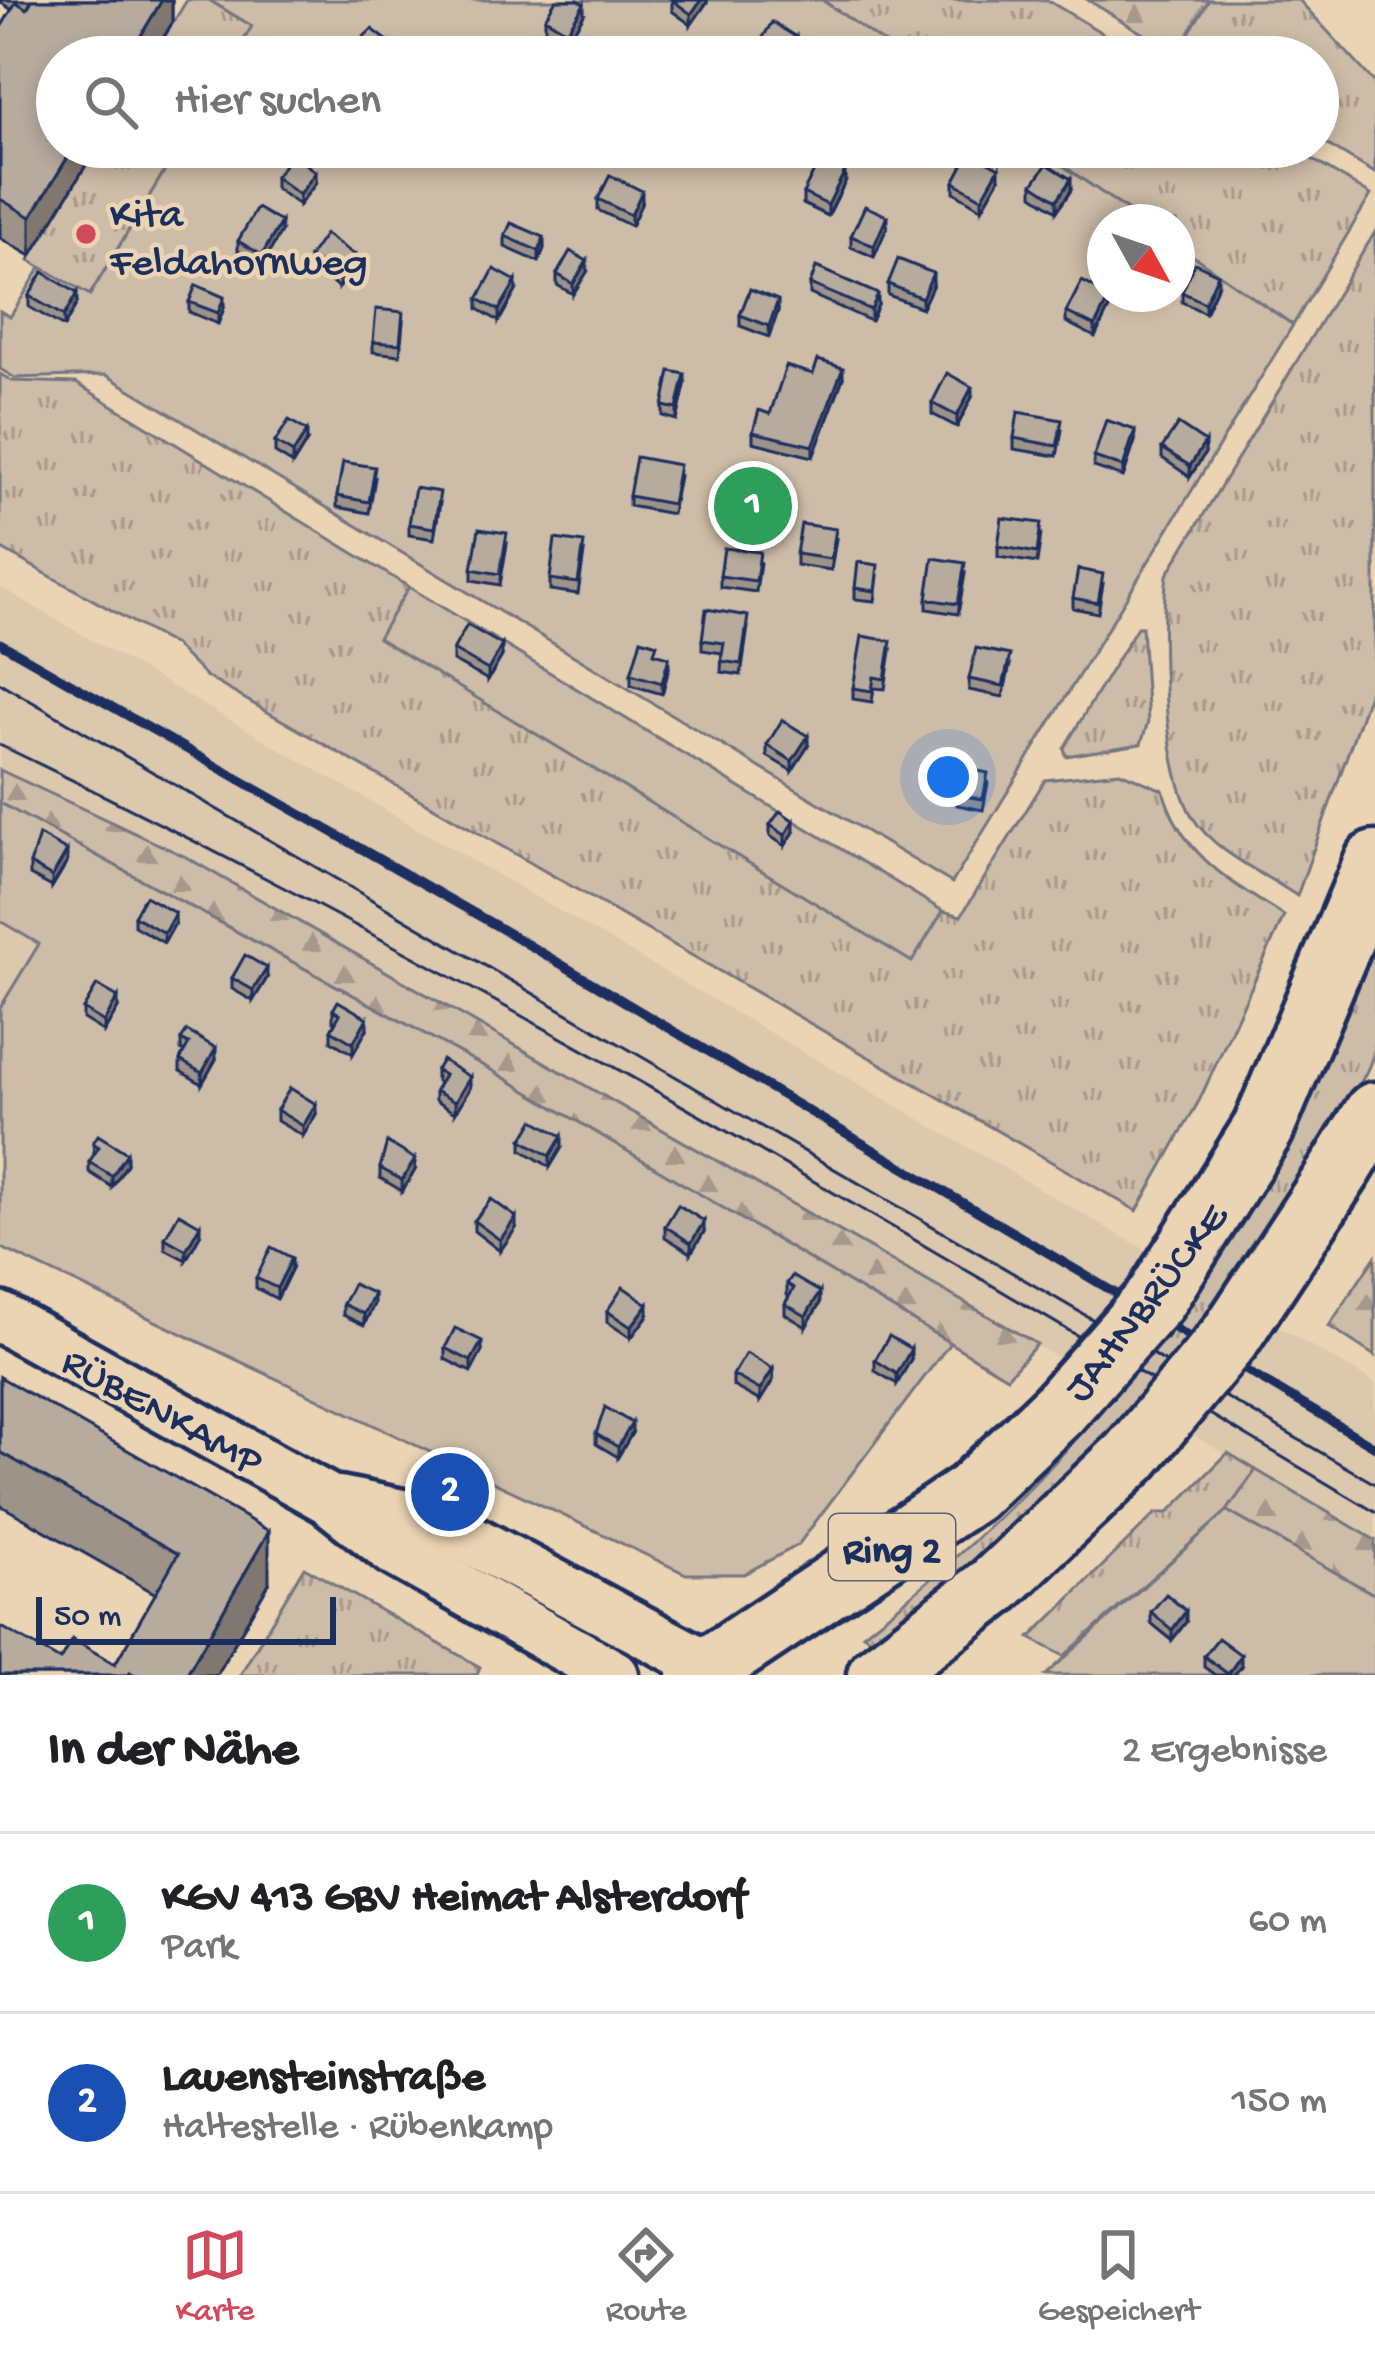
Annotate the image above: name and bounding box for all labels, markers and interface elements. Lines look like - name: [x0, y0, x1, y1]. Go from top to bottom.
- search box: [36, 36, 1339, 168]
- icon: search: [78, 69, 144, 135]
- text: Hier suchen: [174, 76, 381, 129]
- place label: Kita Feldahornweg: [109, 193, 368, 290]
- north arrow: [1087, 204, 1195, 312]
- marker: Kita Feldahornweg: [73, 221, 99, 247]
- pin: 1: [714, 461, 792, 551]
- your location: [918, 747, 978, 807]
- street label: JAHNBRÜCKE: [1056, 1194, 1243, 1414]
- street label: RÜBENKAMP: [52, 1339, 270, 1490]
- pin: 2: [411, 1447, 489, 1537]
- road number: Ring 2: [829, 1514, 955, 1580]
- scale bar: [36, 1591, 336, 1644]
- text: 50 m: [54, 1599, 121, 1637]
- text: In der Nähe: [48, 1723, 298, 1783]
- text: 2 Ergebnisse: [1122, 1730, 1327, 1776]
- text: KGV 413 GBV Heimat Alsterdorf: [162, 1873, 746, 1926]
- text: 1: [79, 1900, 95, 1946]
- text: 60 m: [1248, 1900, 1327, 1946]
- text: Park: [162, 1926, 236, 1972]
- text: Lauensteinstraße: [162, 2053, 485, 2106]
- text: 2: [77, 2080, 97, 2126]
- text: 150 m: [1232, 2080, 1327, 2126]
- text: Haltestelle · Rübenkamp: [162, 2106, 553, 2152]
- tab: Karte: [176, 2222, 254, 2332]
- tab: Route: [606, 2222, 686, 2332]
- tab: Gespeichert: [1038, 2222, 1199, 2332]

